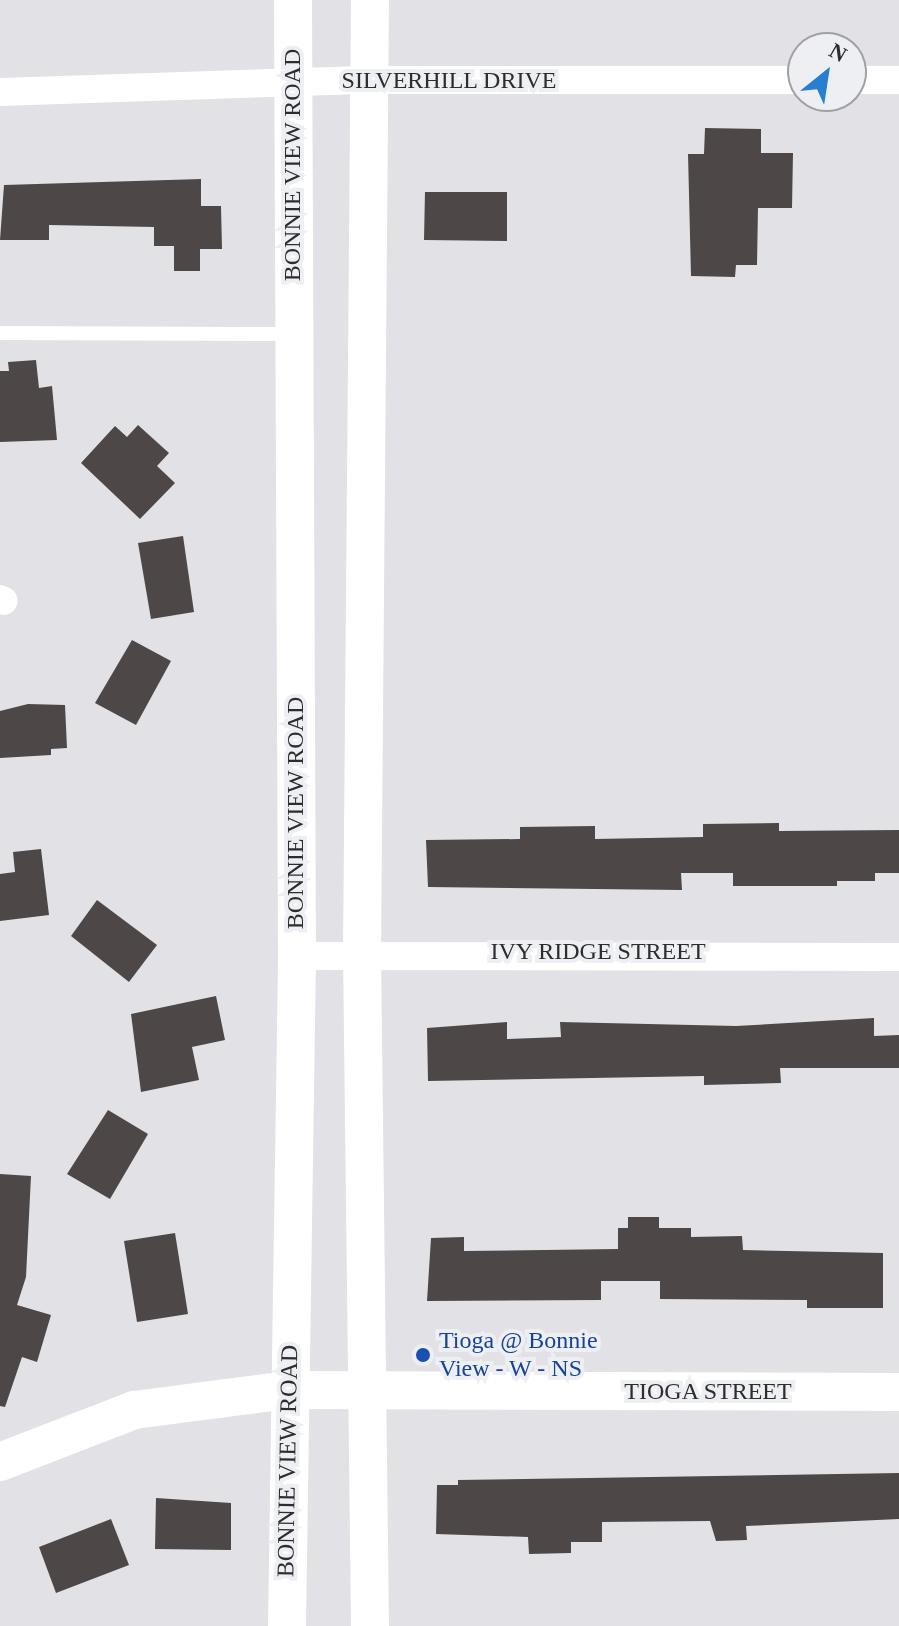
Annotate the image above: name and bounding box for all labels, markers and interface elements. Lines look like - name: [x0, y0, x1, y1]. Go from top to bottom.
- north arrow: [787, 32, 867, 112]
- text: N: [825, 38, 851, 67]
- street label: BONNIE VIEW ROAD: [279, 48, 307, 282]
- street label: SILVERHILL DRIVE: [341, 67, 557, 95]
- street label: BONNIE VIEW ROAD: [282, 696, 310, 930]
- street label: IVY RIDGE STREET: [490, 938, 706, 966]
- place label: Tioga @ Bonnie View - W - NS: [439, 1327, 598, 1383]
- street label: BONNIE VIEW ROAD: [272, 1344, 304, 1578]
- marker: Tioga @ Bonnie View - W - NS: [414, 1346, 432, 1364]
- street label: TIOGA STREET: [624, 1378, 792, 1406]

